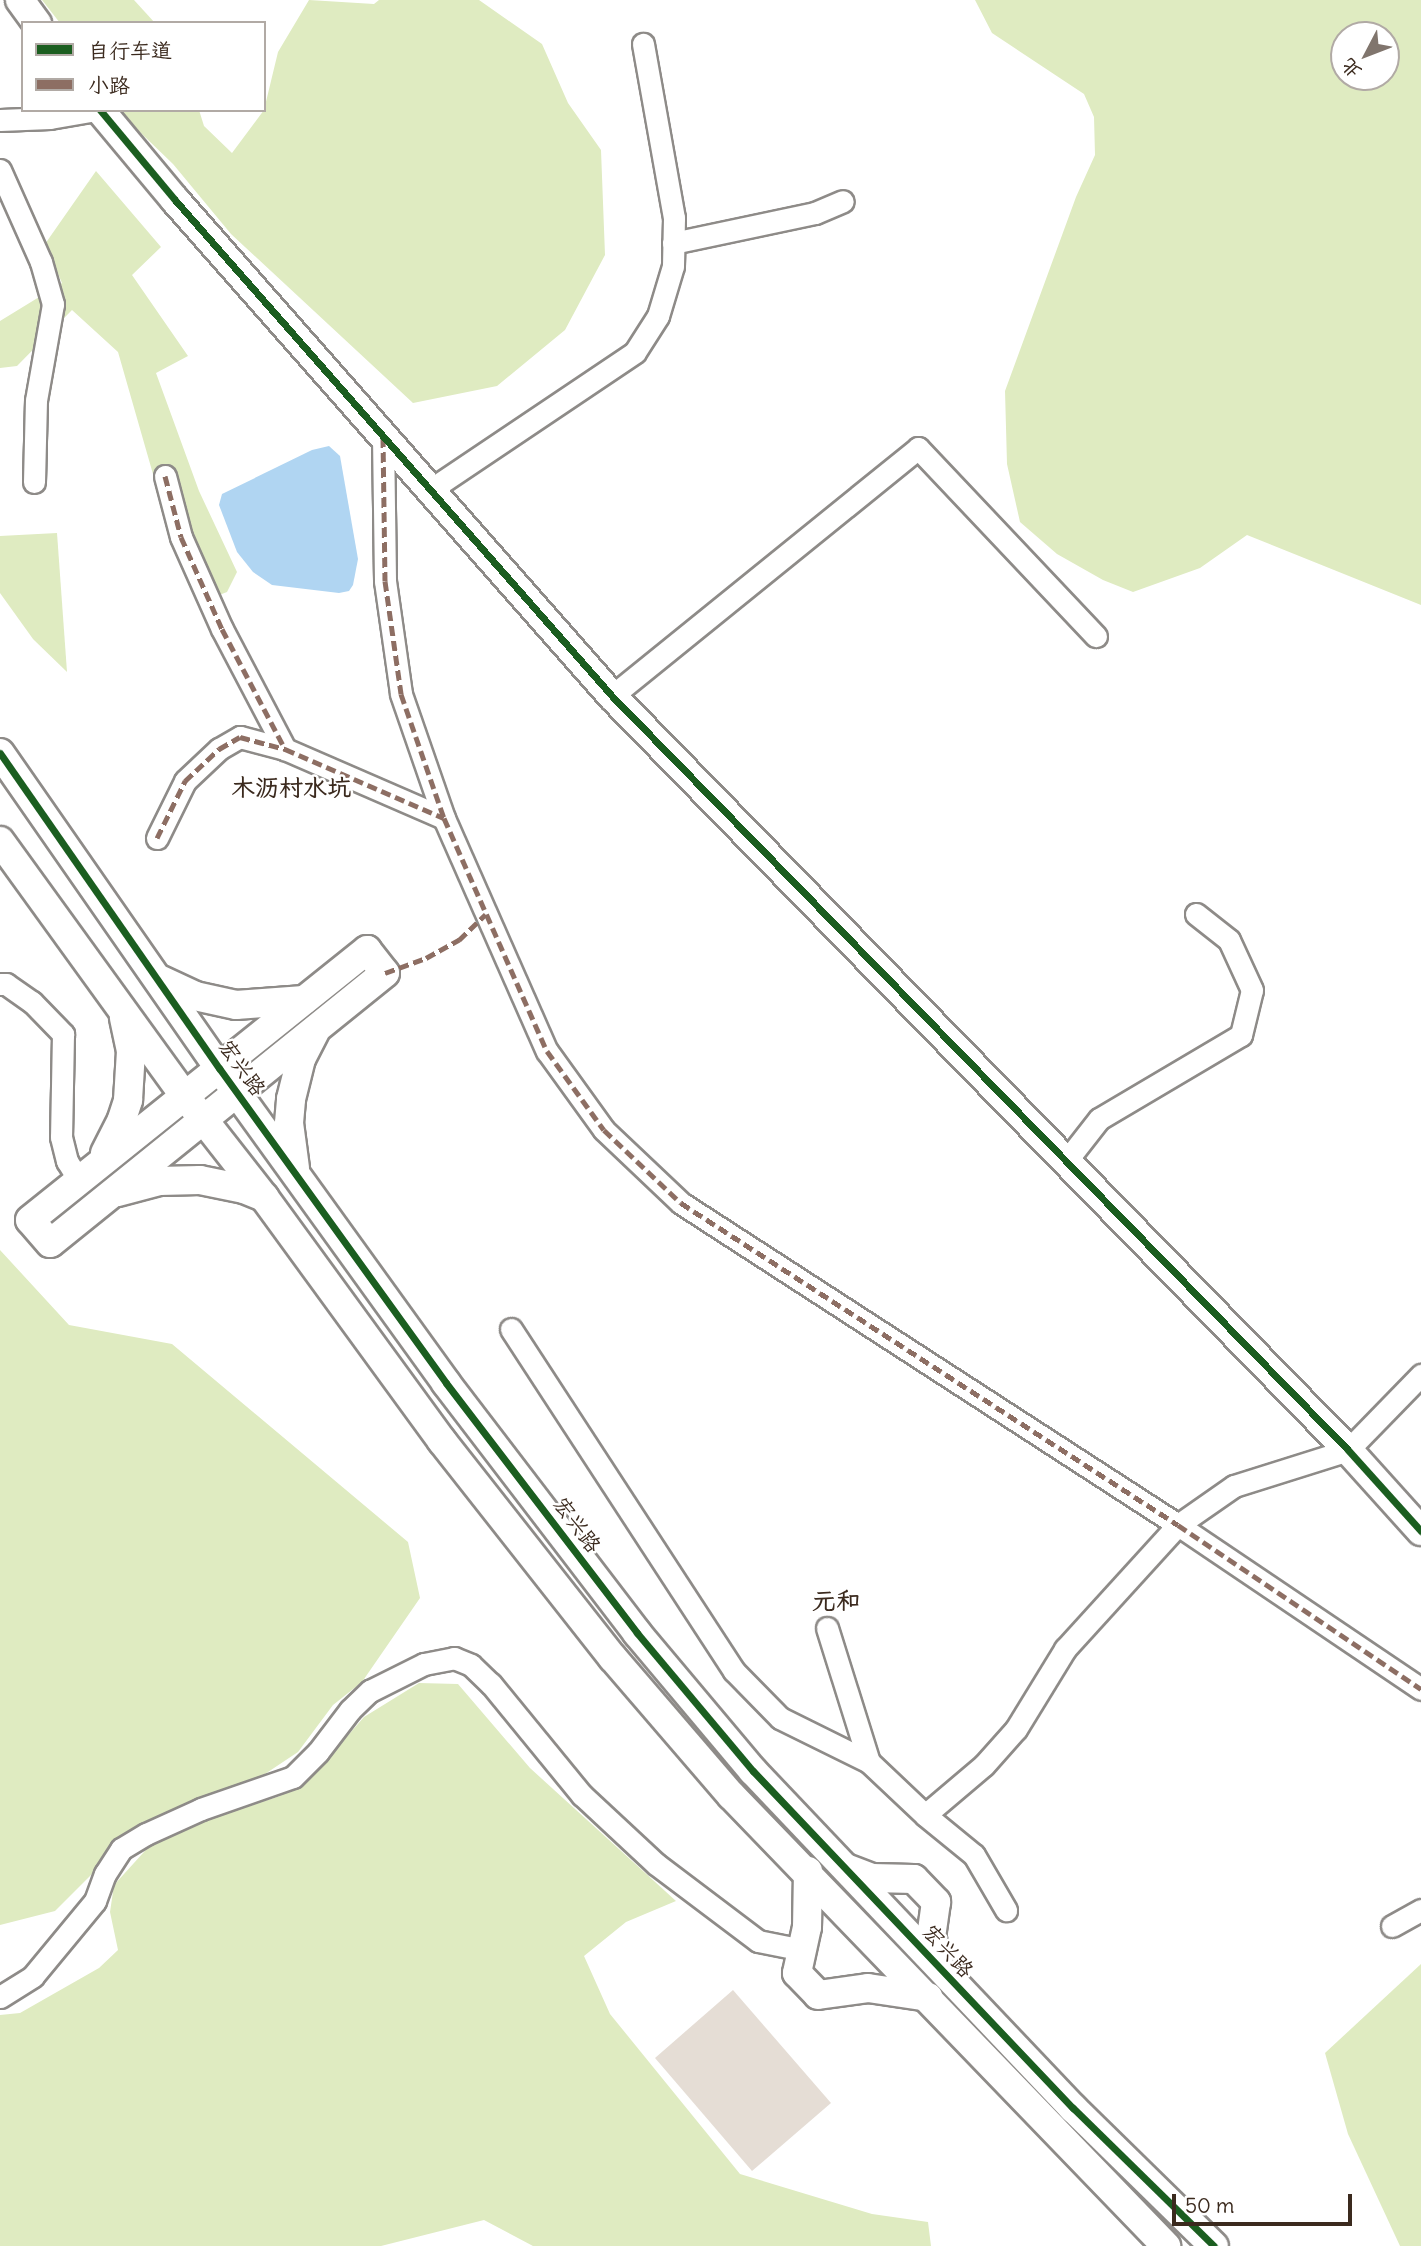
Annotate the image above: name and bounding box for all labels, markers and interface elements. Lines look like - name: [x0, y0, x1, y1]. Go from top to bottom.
- legend: [21, 21, 266, 112]
- north arrow: [1330, 21, 1400, 91]
- text: 自行车道: [88, 37, 172, 64]
- text: 北: [1336, 54, 1366, 84]
- text: 小路: [88, 72, 130, 99]
- district label: 木沥村水坑: [231, 774, 351, 802]
- street label: 宏兴路: [213, 1035, 271, 1101]
- street label: 宏兴路: [548, 1492, 606, 1558]
- district label: 元和: [812, 1587, 860, 1615]
- street label: 宏兴路: [917, 1919, 979, 1983]
- scale bar: [1176, 2180, 1356, 2224]
- text: 50 m: [1185, 2192, 1234, 2219]

